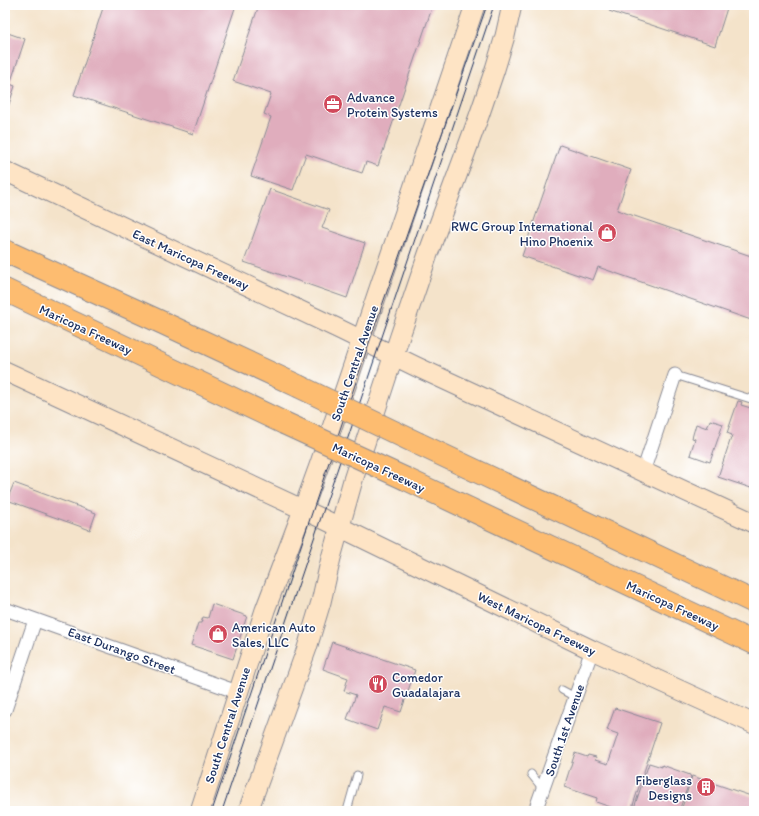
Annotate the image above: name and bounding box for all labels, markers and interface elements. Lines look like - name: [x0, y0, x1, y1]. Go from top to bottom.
- place label: Advance Protein Systems: [347, 90, 438, 120]
- office icon: Advance Protein Systems: [322, 93, 344, 115]
- place label: RWC Group International Hino Phoenix: [451, 219, 594, 249]
- shop icon: RWC Group International Hino Phoenix: [596, 222, 618, 244]
- street label: East Maricopa Freeway: [130, 226, 251, 293]
- street label: Maricopa Freeway: [37, 301, 135, 357]
- street label: South Central Avenue: [328, 303, 381, 423]
- street label: Maricopa Freeway: [330, 439, 428, 495]
- street label: Maricopa Freeway: [624, 577, 722, 633]
- street label: West Maricopa Freeway: [475, 588, 598, 659]
- place label: American Auto Sales, LLC: [232, 620, 316, 650]
- shop icon: American Auto Sales, LLC: [207, 623, 229, 645]
- street label: East Durango Street: [66, 624, 178, 677]
- street label: South Central Avenue: [202, 665, 253, 785]
- place label: Comedor Guadalajara: [392, 670, 461, 700]
- restaurant icon: Comedor Guadalajara: [367, 673, 389, 695]
- street label: South 1st Avenue: [542, 682, 587, 778]
- place label: Fiberglass Designs: [635, 773, 692, 803]
- building icon: Fiberglass Designs: [695, 776, 717, 798]

